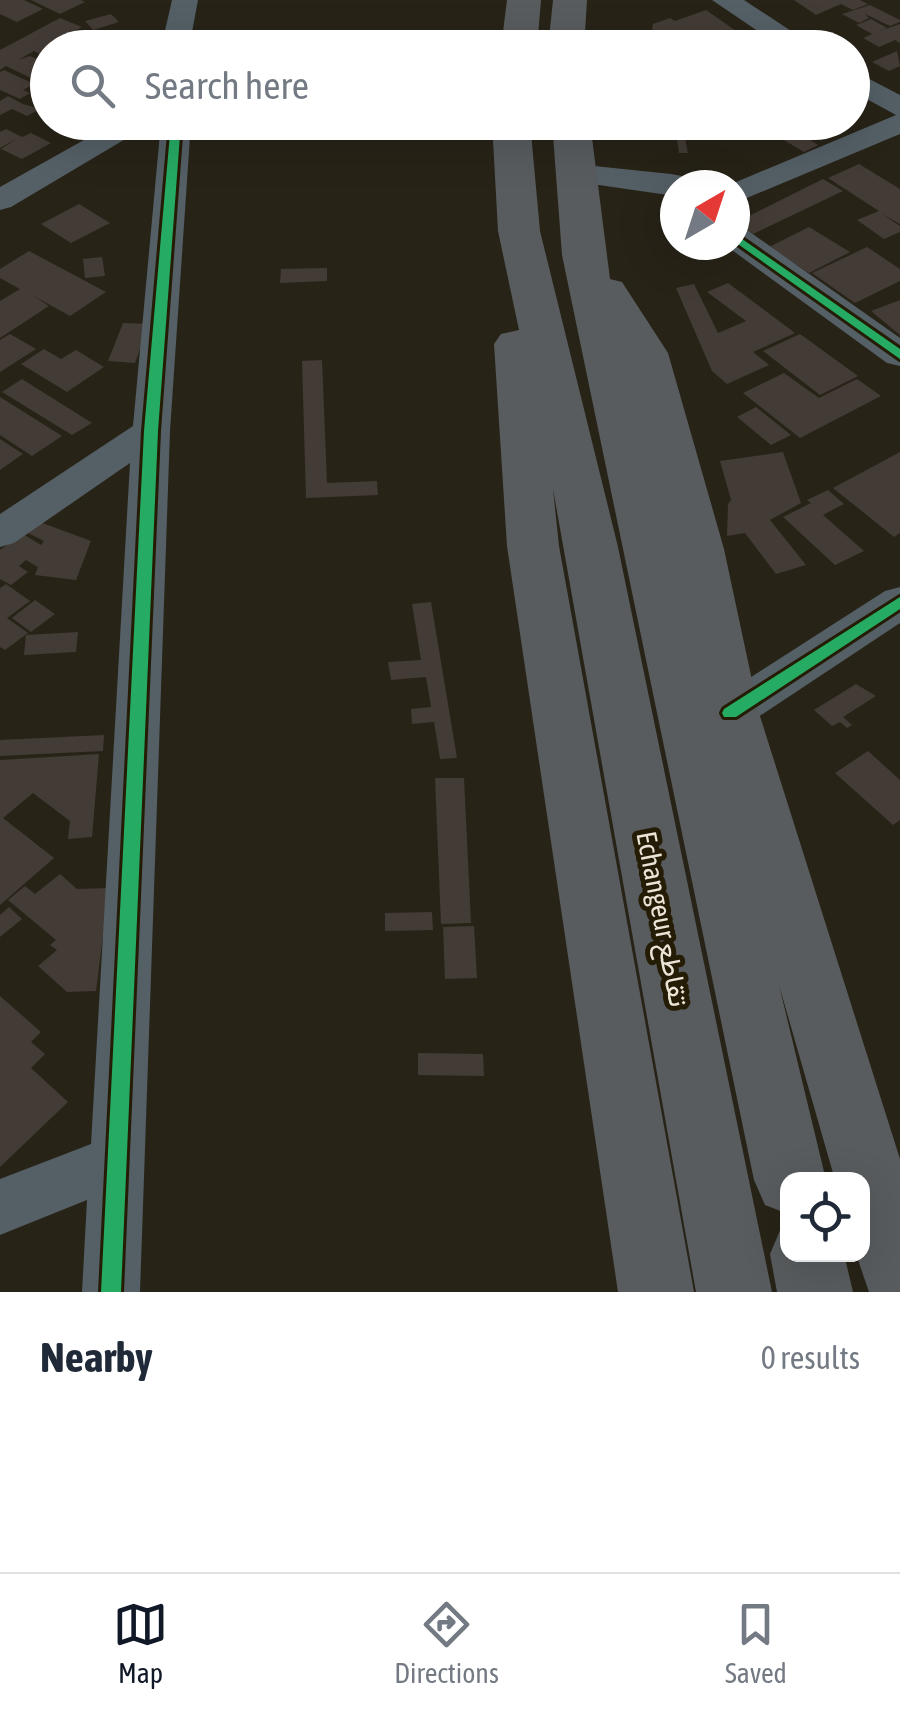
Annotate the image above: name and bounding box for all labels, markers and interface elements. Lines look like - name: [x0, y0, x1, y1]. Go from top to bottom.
- search box: [30, 30, 870, 140]
- icon: search: [65, 58, 120, 113]
- text: Search here: [145, 64, 309, 107]
- north arrow: [660, 170, 750, 260]
- street label: Echangeur تقاطع: [626, 829, 696, 1010]
- map controls: [780, 1172, 870, 1262]
- button: locate: [780, 1172, 870, 1262]
- text: Nearby: [40, 1333, 153, 1381]
- text: 0 results: [761, 1339, 860, 1376]
- tab: Map: [113, 1597, 168, 1689]
- tab: Directions: [394, 1597, 499, 1689]
- tab: Saved: [725, 1597, 787, 1689]

